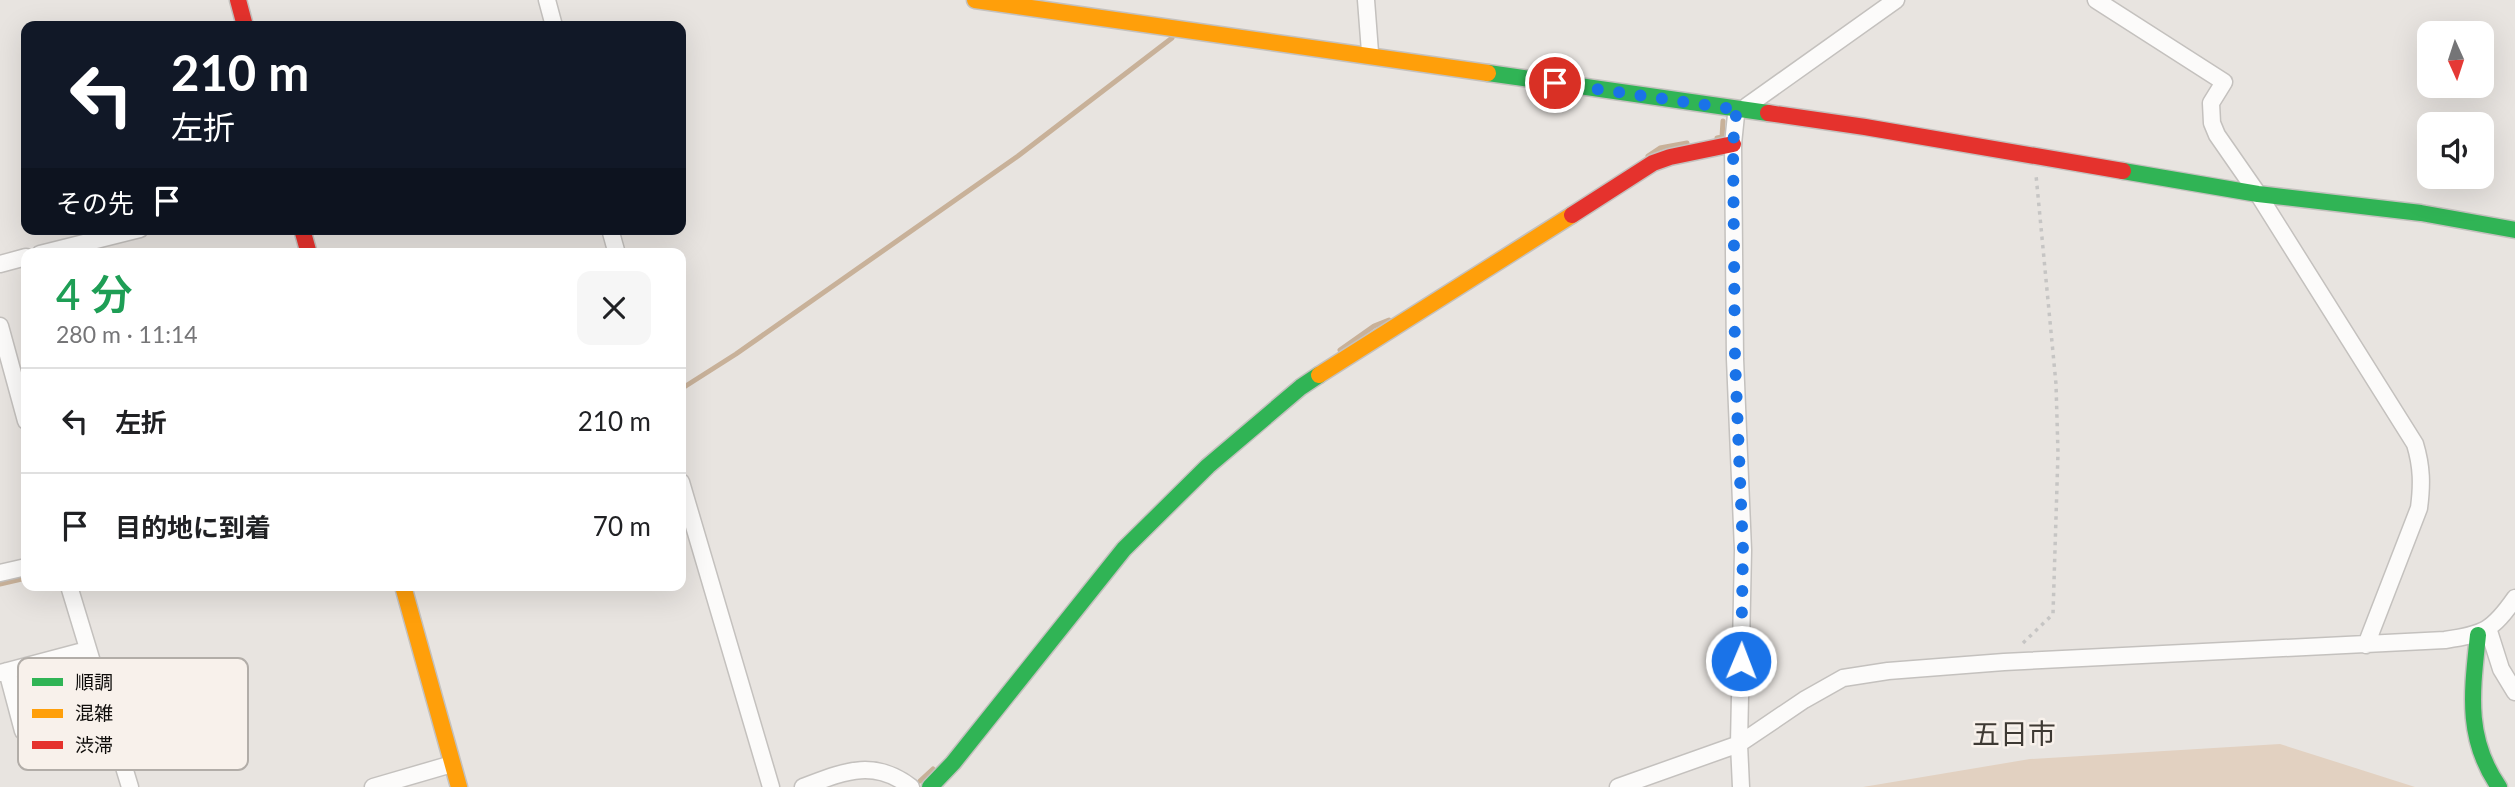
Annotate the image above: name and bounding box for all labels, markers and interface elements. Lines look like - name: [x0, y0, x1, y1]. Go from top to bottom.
- north arrow: [2417, 21, 2494, 98]
- map controls: [2417, 21, 2494, 189]
- text: 210 m: [171, 43, 309, 101]
- icon: left: [56, 49, 147, 140]
- pin: [1525, 53, 1585, 113]
- icon: arrive: [1536, 64, 1574, 102]
- text: 左折: [171, 107, 235, 146]
- button: sound: [2417, 112, 2494, 189]
- icon: arrive: [148, 182, 186, 220]
- text: その先: [56, 187, 134, 219]
- text: 4 分: [56, 269, 133, 319]
- button: close: [577, 271, 651, 345]
- text: 280 m · 11:14: [56, 320, 198, 348]
- icon: left: [56, 402, 94, 440]
- text: 210 m: [578, 405, 651, 437]
- text: 左折: [115, 406, 167, 438]
- icon: arrive: [56, 507, 94, 545]
- text: 70 m: [593, 510, 651, 542]
- text: 目的地に到着: [115, 511, 271, 543]
- position arrow: [1704, 624, 1778, 698]
- legend: [18, 658, 248, 770]
- text: 順調: [75, 670, 113, 693]
- text: 混雑: [75, 701, 113, 724]
- district label: 五日市: [1972, 716, 2056, 750]
- text: 渋滞: [75, 733, 113, 756]

